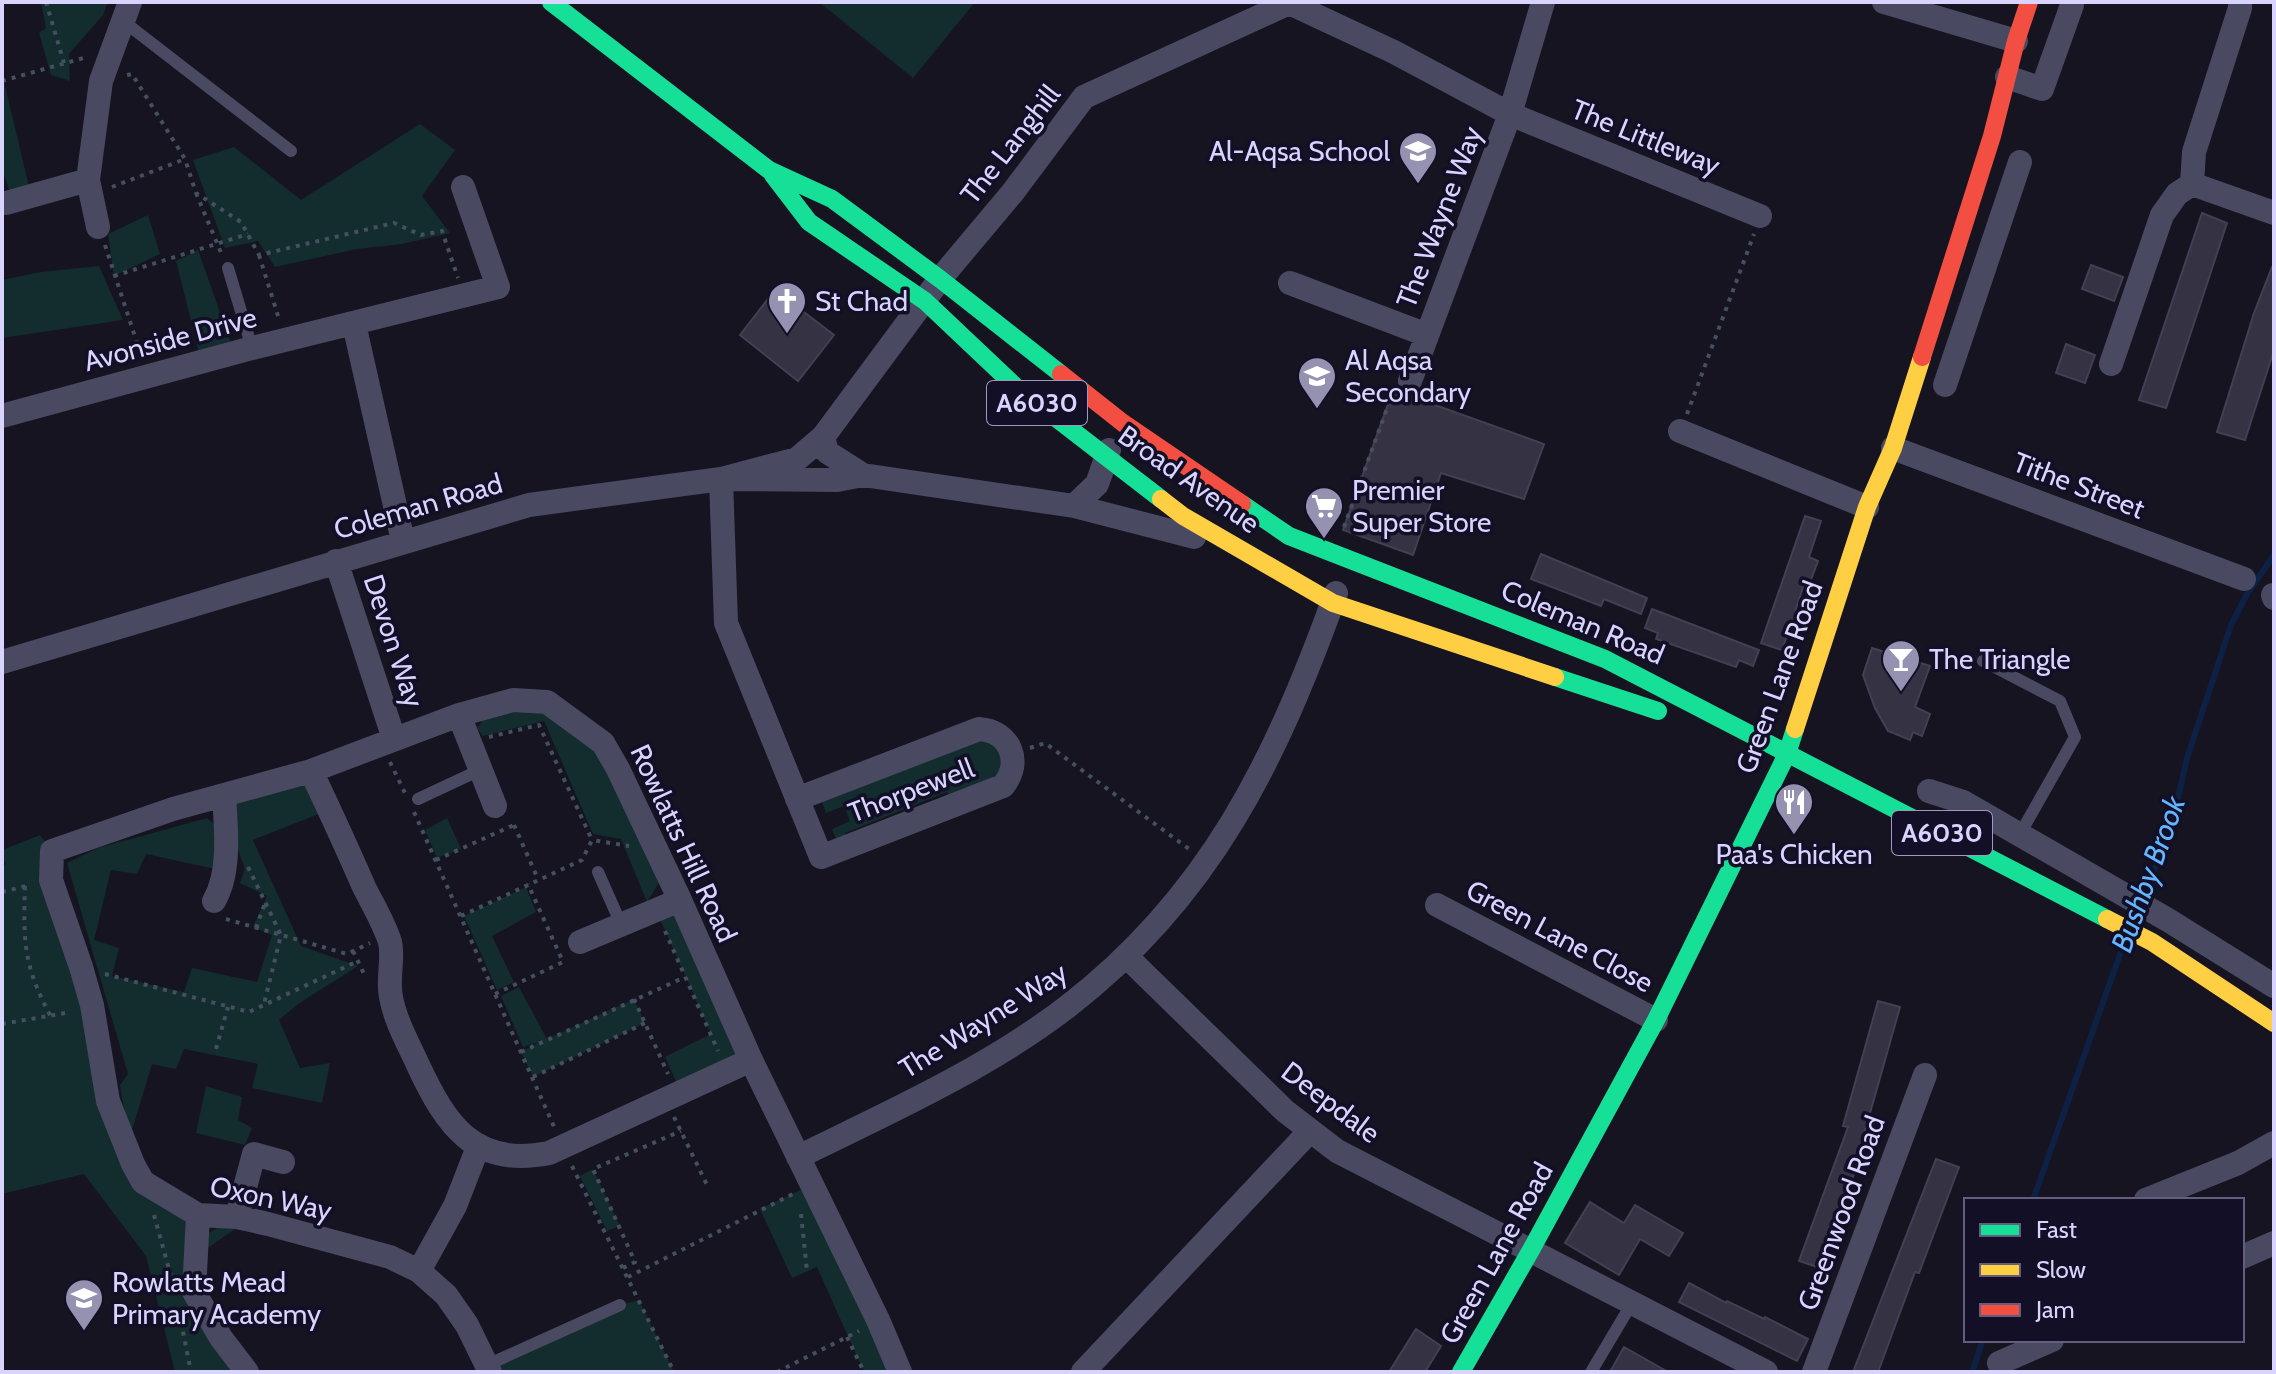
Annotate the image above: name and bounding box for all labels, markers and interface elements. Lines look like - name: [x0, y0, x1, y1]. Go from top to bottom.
- street label: The Langhill: [953, 77, 1067, 210]
- street label: The Littleway: [1567, 92, 1725, 182]
- street label: The Wayne Way: [1389, 121, 1489, 313]
- school or university icon: Al-Aqsa School: [1397, 130, 1439, 185]
- place label: Al-Aqsa School: [1209, 134, 1390, 168]
- church icon: St Chad: [766, 280, 808, 335]
- place label: St Chad: [815, 284, 908, 318]
- street label: Avonside Drive: [80, 300, 260, 378]
- place label: Al Aqsa Secondary: [1345, 343, 1471, 409]
- school or university icon: Al Aqsa Secondary: [1296, 355, 1338, 410]
- road number: A6030: [987, 381, 1087, 425]
- street label: Broad Avenue: [1112, 418, 1266, 540]
- street label: Tithe Street: [2009, 444, 2149, 526]
- street label: Coleman Road: [330, 466, 506, 546]
- place label: Premier Super Store: [1352, 473, 1491, 539]
- supermarket icon: Premier Super Store: [1303, 485, 1345, 540]
- street label: Devon Way: [357, 570, 431, 712]
- street label: Coleman Road: [1496, 572, 1670, 672]
- street label: Green Lane Road: [1728, 576, 1830, 778]
- bar icon: The Triangle: [1880, 638, 1922, 693]
- place label: The Triangle: [1929, 642, 2071, 676]
- street label: Rowlatts Hill Road: [623, 739, 745, 947]
- street label: Thorpewell: [843, 750, 979, 829]
- restaurant icon: Paa's Chicken: [1773, 781, 1815, 836]
- water label: Bushby Brook: [2103, 790, 2194, 957]
- road number: A6030: [1892, 811, 1992, 855]
- place label: Paa's Chicken: [1715, 837, 1873, 871]
- street label: Green Lane Close: [1461, 873, 1659, 999]
- street label: The Wayne Way: [893, 955, 1073, 1085]
- street label: Deepdale: [1275, 1054, 1387, 1150]
- street label: Greenwood Road: [1790, 1111, 1892, 1315]
- street label: Green Lane Road: [1432, 1156, 1560, 1350]
- street label: Oxon Way: [207, 1169, 335, 1227]
- legend: [1964, 1198, 2244, 1342]
- text: Fast: [2036, 1215, 2077, 1244]
- text: Slow: [2036, 1255, 2086, 1284]
- place label: Rowlatts Mead Primary Academy: [112, 1265, 321, 1331]
- school or university icon: Rowlatts Mead Primary Academy: [63, 1277, 105, 1332]
- text: Jam: [2035, 1295, 2074, 1324]

